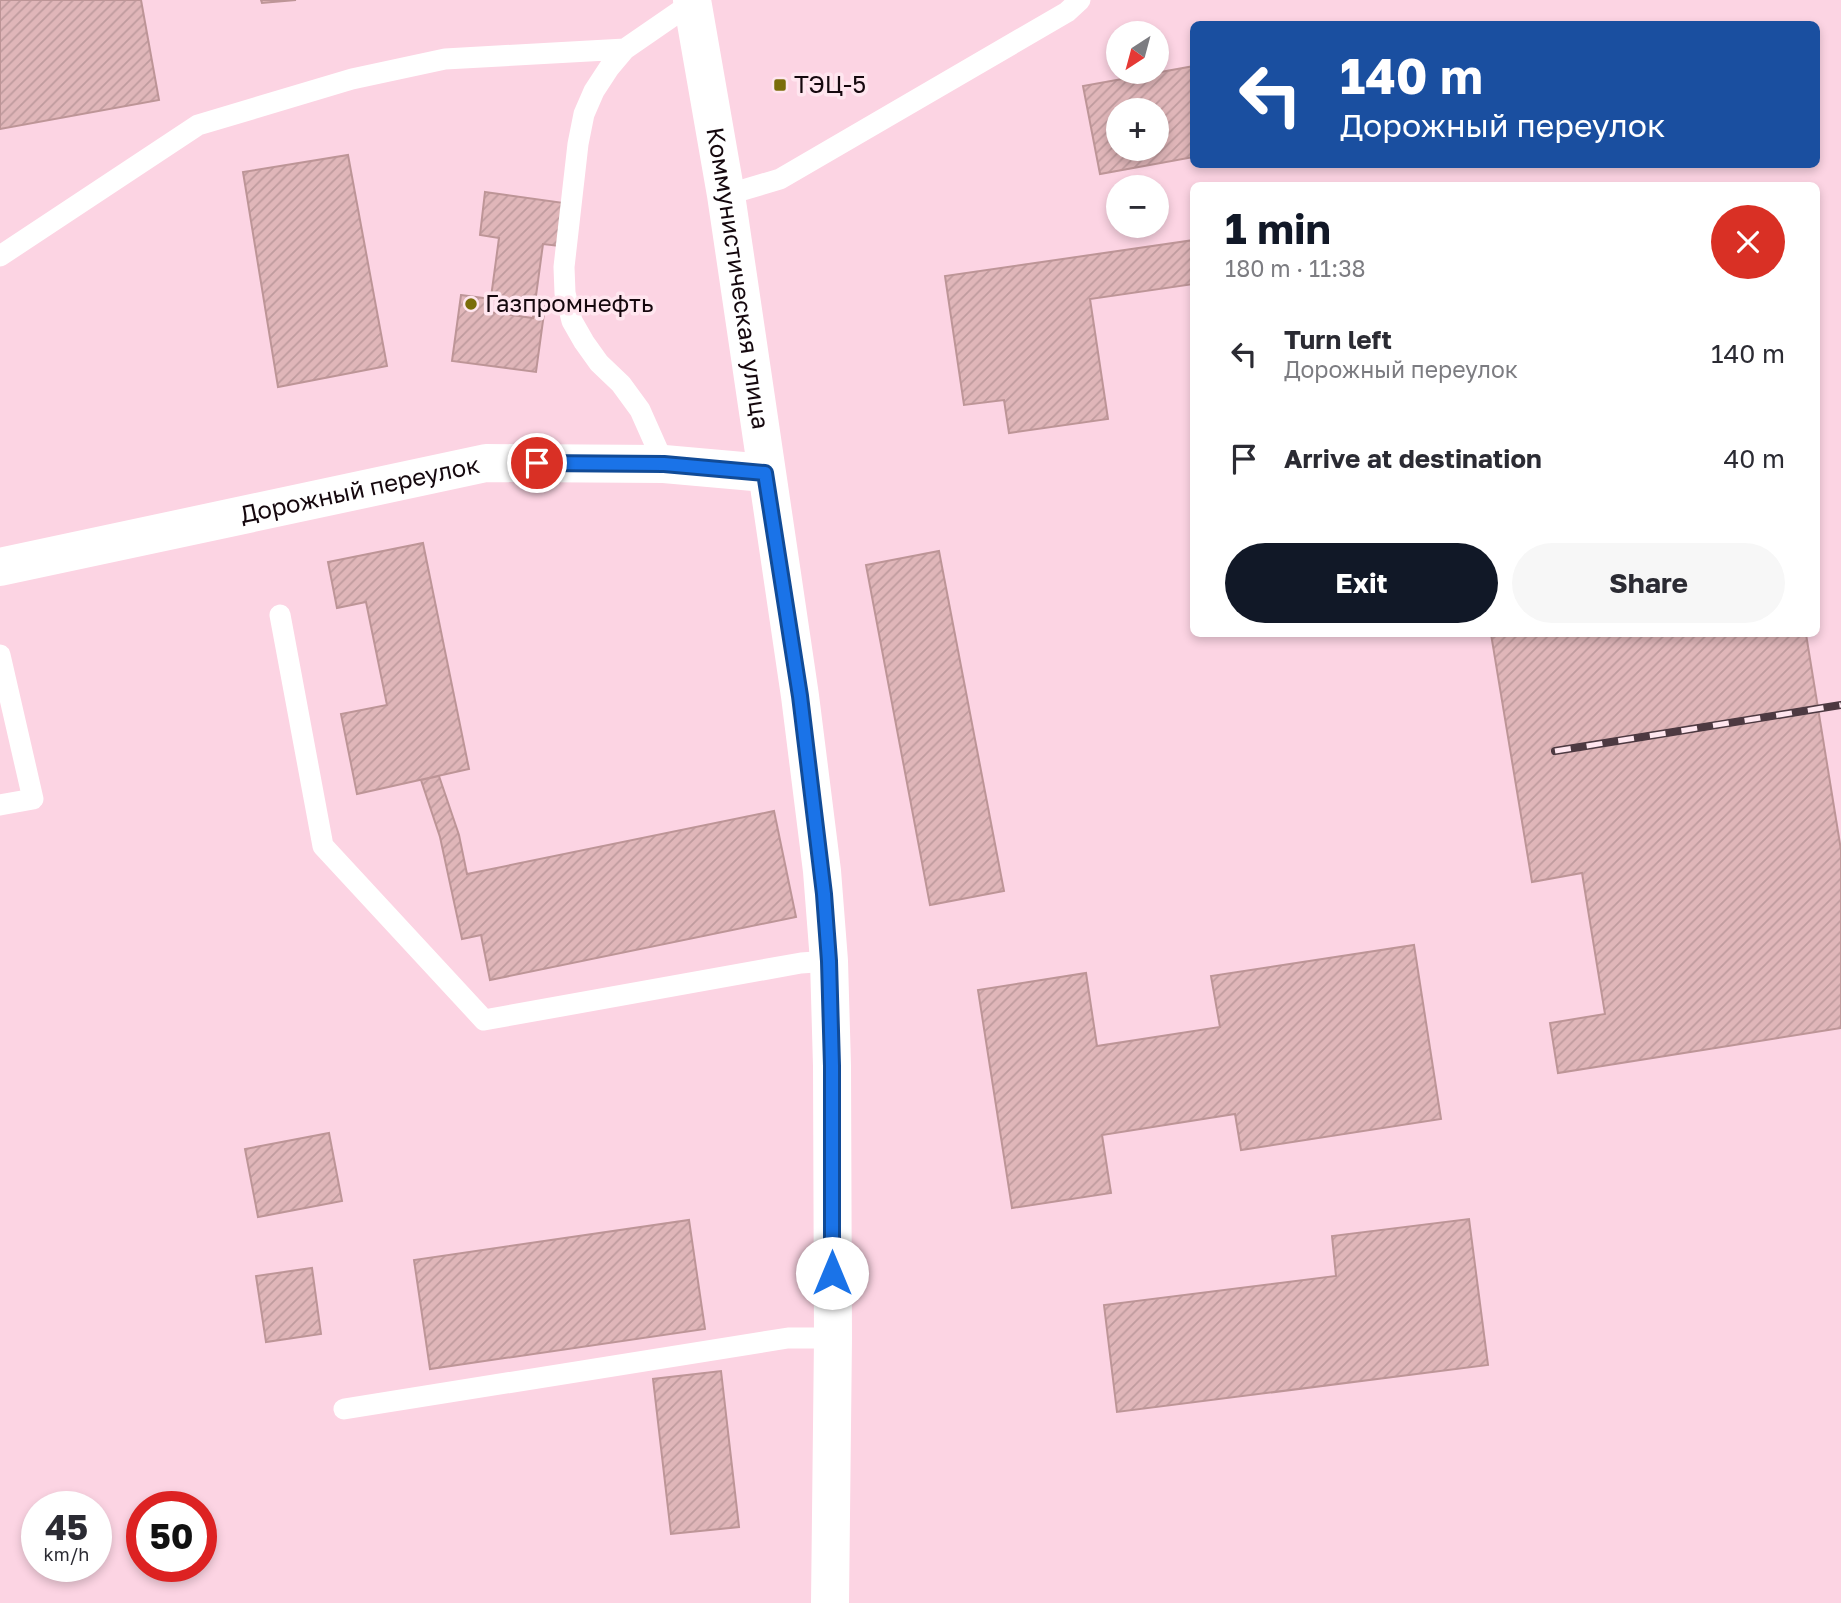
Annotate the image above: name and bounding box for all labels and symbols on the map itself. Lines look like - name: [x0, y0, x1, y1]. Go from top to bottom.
- north arrow: [1106, 21, 1169, 84]
- place label: ТЭЦ-5: [794, 69, 866, 98]
- marker: ТЭЦ-5: [772, 77, 788, 93]
- street label: Коммунистическая улица: [701, 125, 776, 431]
- place label: Газпромнефть: [485, 288, 653, 317]
- marker: Газпромнефть: [463, 296, 479, 312]
- pin: [507, 433, 567, 493]
- street label: Дорожный переулок: [237, 449, 482, 528]
- position arrow: [795, 1236, 869, 1310]
- speed limit sign: 50: [126, 1491, 217, 1582]

